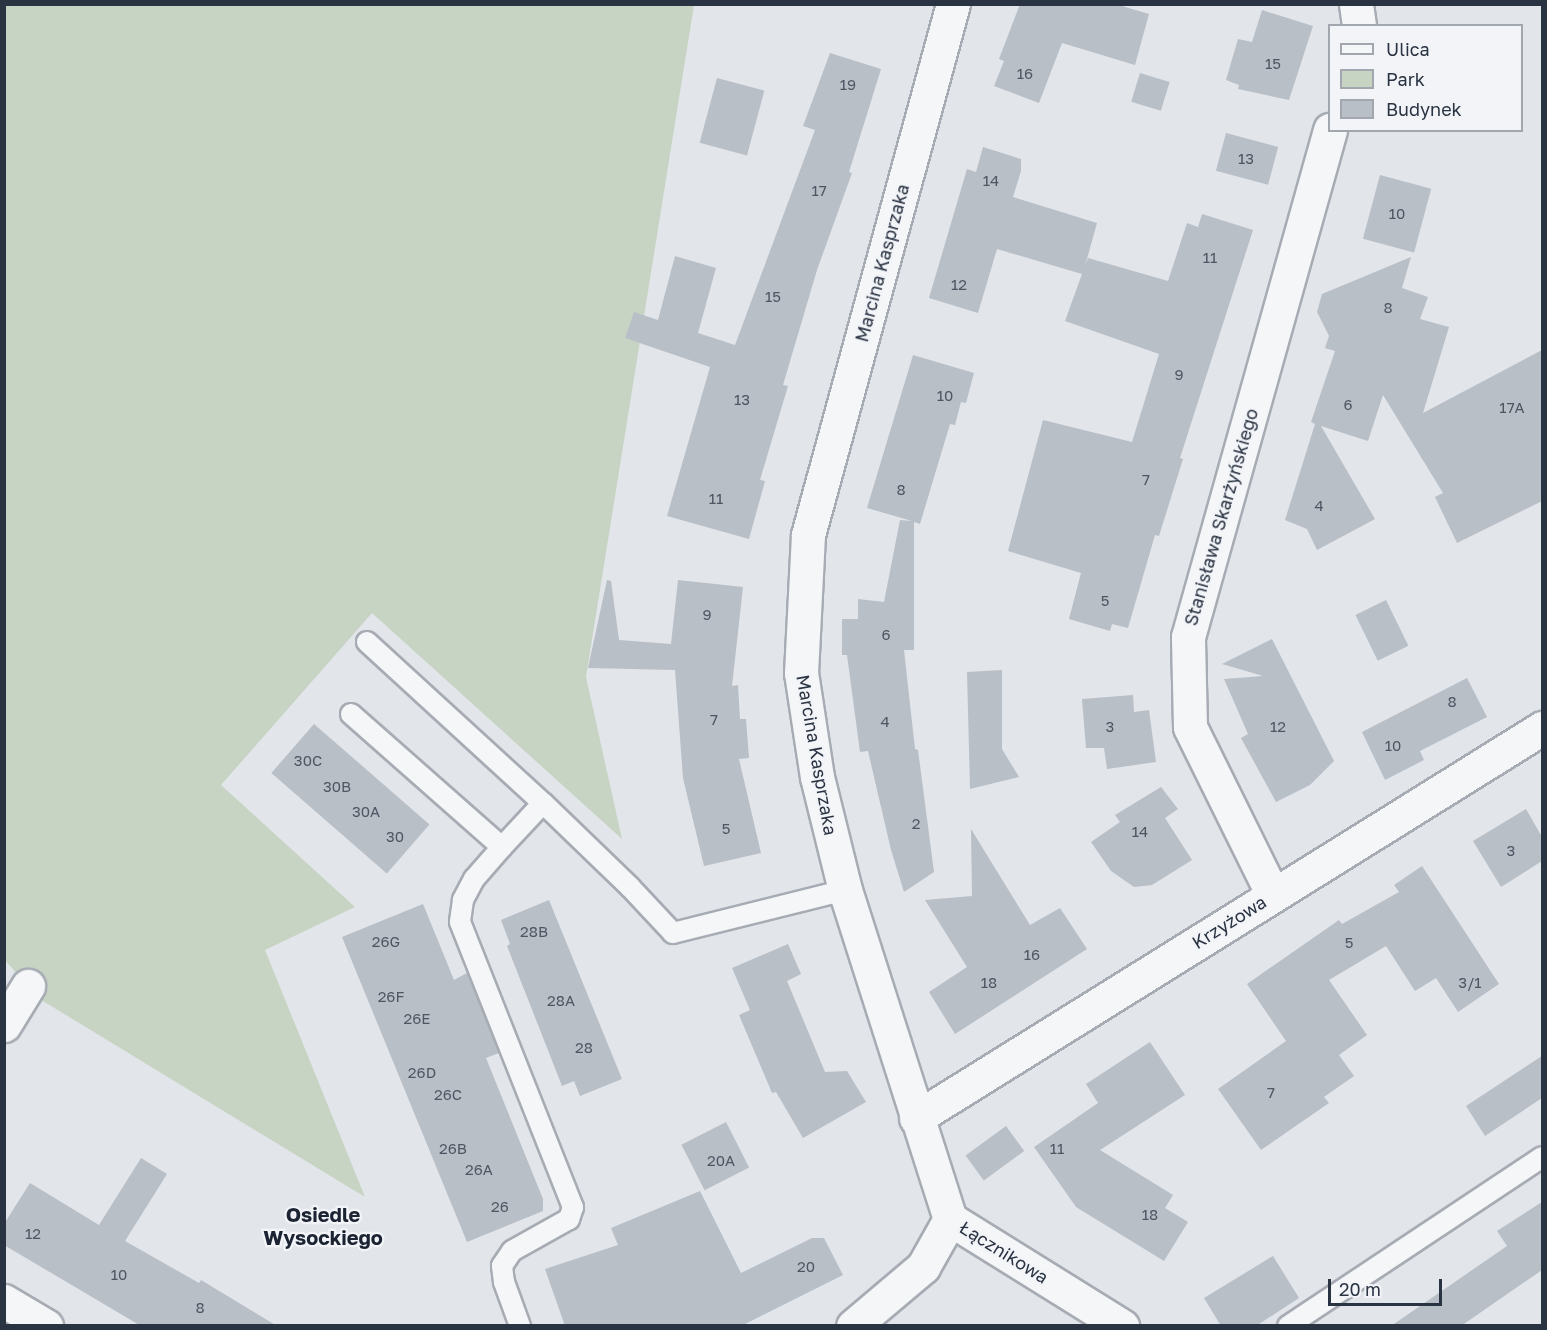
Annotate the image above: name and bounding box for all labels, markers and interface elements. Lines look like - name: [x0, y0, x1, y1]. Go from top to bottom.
- legend: [1328, 24, 1523, 132]
- text: Ulica: [1386, 38, 1430, 60]
- house number: 15: [1265, 55, 1281, 73]
- house number: 16: [1017, 65, 1033, 83]
- text: Park: [1386, 68, 1425, 90]
- house number: 19: [840, 76, 856, 94]
- text: Budynek: [1386, 98, 1462, 120]
- house number: 13: [1238, 150, 1254, 168]
- house number: 14: [983, 172, 999, 190]
- house number: 17: [811, 182, 827, 200]
- street label: Marcina Kasprzaka: [851, 182, 913, 344]
- house number: 10: [1389, 205, 1405, 223]
- house number: 11: [1203, 249, 1217, 267]
- house number: 12: [951, 276, 967, 294]
- house number: 15: [765, 288, 781, 306]
- house number: 8: [1383, 299, 1393, 317]
- house number: 9: [1174, 366, 1184, 384]
- house number: 10: [937, 387, 953, 405]
- house number: 13: [734, 391, 750, 409]
- house number: 6: [1343, 396, 1353, 414]
- house number: 17A: [1499, 399, 1525, 417]
- street label: Stanisława Skarżyńskiego: [1180, 406, 1262, 628]
- house number: 7: [1142, 471, 1150, 489]
- house number: 8: [896, 481, 906, 499]
- house number: 11: [709, 490, 723, 508]
- house number: 4: [1314, 497, 1324, 515]
- house number: 5: [1101, 592, 1109, 610]
- house number: 9: [702, 606, 712, 624]
- house number: 6: [881, 626, 891, 644]
- street label: Marcina Kasprzaka: [792, 673, 842, 837]
- house number: 8: [1447, 693, 1457, 711]
- house number: 7: [710, 711, 718, 729]
- house number: 4: [880, 713, 890, 731]
- house number: 3: [1106, 718, 1114, 736]
- house number: 12: [1270, 718, 1286, 736]
- house number: 10: [1385, 737, 1401, 755]
- house number: 30C: [294, 752, 322, 770]
- house number: 30B: [323, 778, 351, 796]
- house number: 30A: [352, 803, 380, 821]
- house number: 2: [912, 815, 920, 833]
- house number: 5: [722, 820, 730, 838]
- house number: 14: [1132, 823, 1148, 841]
- house number: 30: [386, 828, 404, 846]
- house number: 3: [1507, 842, 1515, 860]
- street label: Krzyżowa: [1188, 891, 1270, 953]
- house number: 28B: [520, 923, 548, 941]
- house number: 26G: [372, 933, 400, 951]
- house number: 5: [1345, 934, 1353, 952]
- house number: 16: [1024, 946, 1040, 964]
- house number: 18: [981, 974, 997, 992]
- house number: 3/1: [1458, 974, 1482, 992]
- house number: 26F: [378, 988, 404, 1006]
- house number: 28A: [547, 992, 575, 1010]
- house number: 26E: [404, 1010, 430, 1028]
- house number: 28: [575, 1039, 593, 1057]
- house number: 26D: [408, 1064, 436, 1082]
- house number: 7: [1267, 1084, 1275, 1102]
- house number: 26C: [434, 1086, 462, 1104]
- house number: 26B: [439, 1140, 467, 1158]
- house number: 11: [1050, 1140, 1064, 1158]
- house number: 20A: [707, 1152, 735, 1170]
- house number: 26A: [465, 1161, 493, 1179]
- house number: 26: [491, 1198, 509, 1216]
- district label: Osiedle Wysockiego: [263, 1202, 383, 1249]
- house number: 18: [1142, 1206, 1158, 1224]
- street label: Łącznikowa: [956, 1216, 1052, 1288]
- house number: 12: [25, 1225, 41, 1243]
- house number: 20: [797, 1258, 815, 1276]
- house number: 10: [111, 1266, 127, 1284]
- scale bar: [1331, 1267, 1445, 1305]
- text: 20 m: [1339, 1278, 1381, 1300]
- house number: 8: [195, 1299, 205, 1317]

